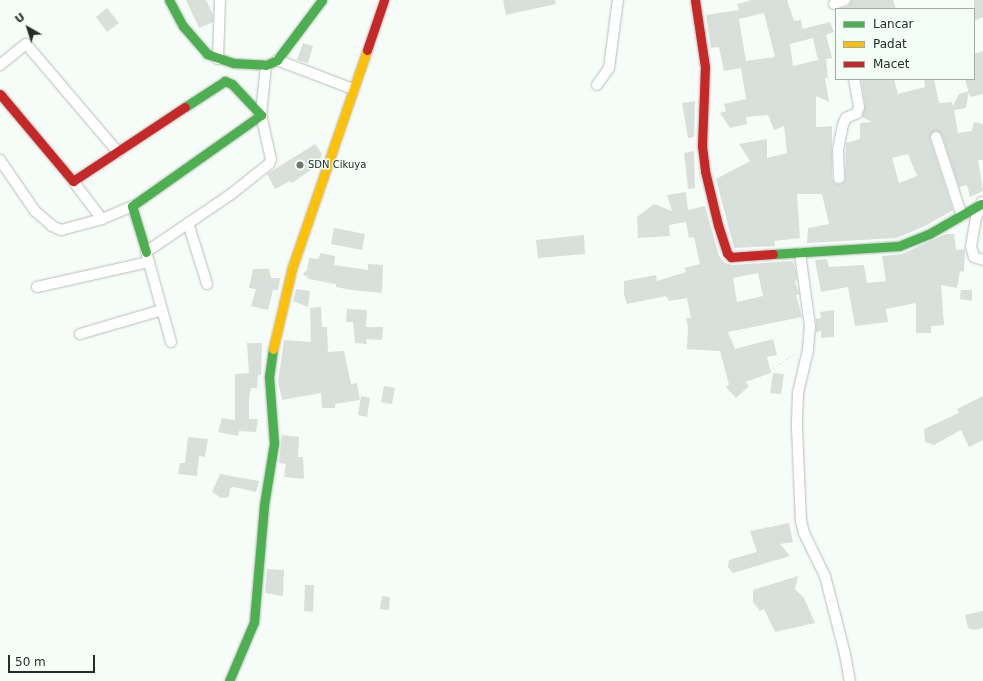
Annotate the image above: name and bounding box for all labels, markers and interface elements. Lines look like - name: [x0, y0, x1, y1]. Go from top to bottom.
- north arrow: [8, 8, 48, 48]
- legend: [835, 8, 975, 80]
- text: U: [13, 10, 28, 26]
- text: Lancar: [873, 17, 914, 31]
- text: Padat: [873, 37, 907, 51]
- text: Macet: [873, 57, 909, 71]
- place label: SDN Cikuya: [308, 159, 366, 171]
- marker: SDN Cikuya: [295, 160, 305, 170]
- scale bar: [10, 647, 97, 673]
- text: 50 m: [15, 655, 46, 669]

